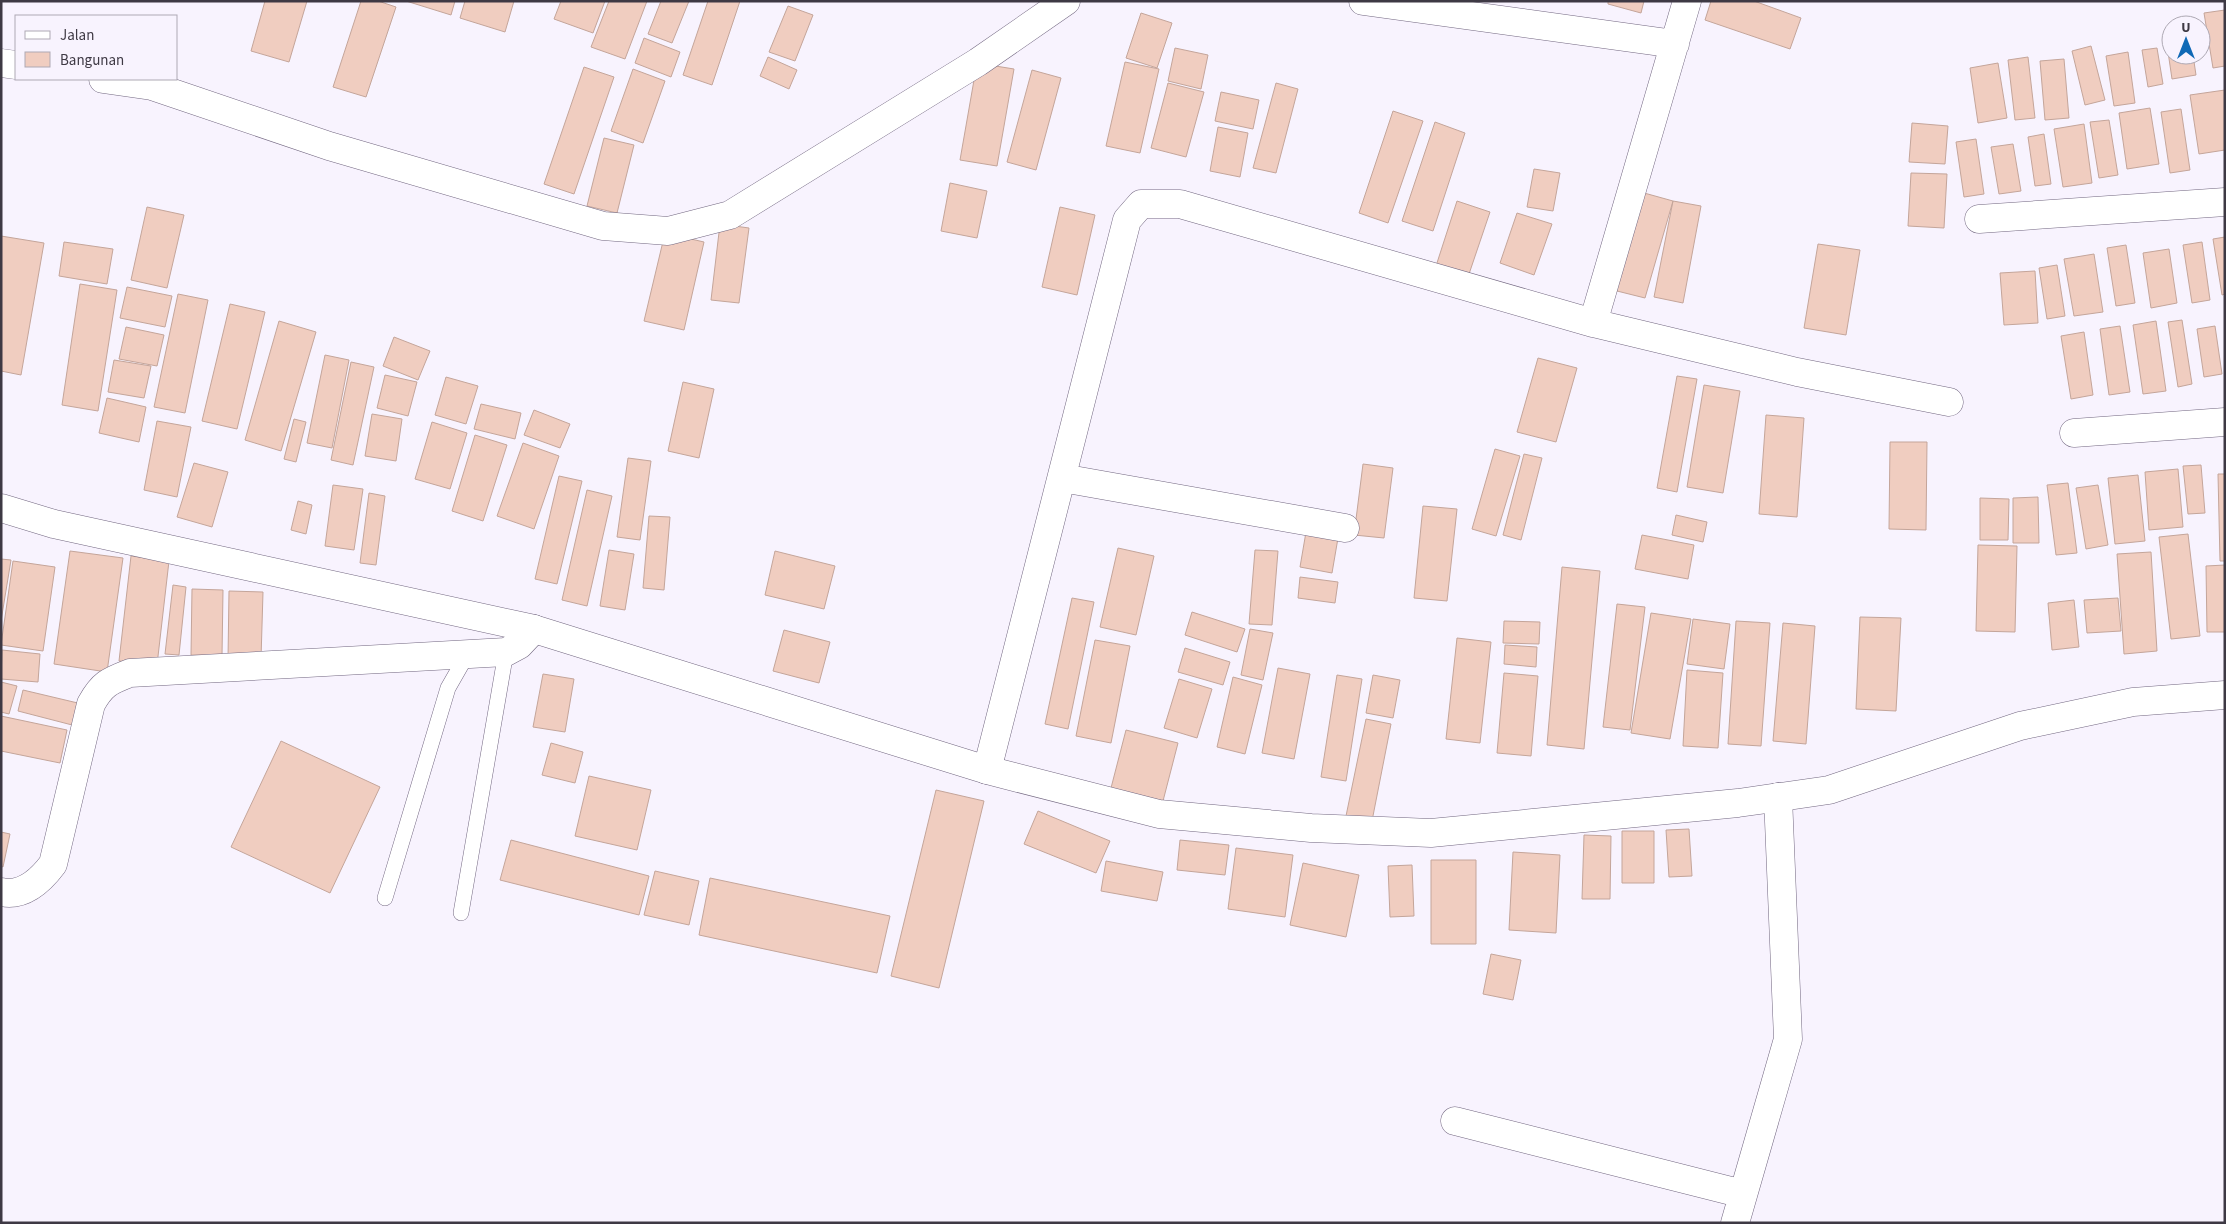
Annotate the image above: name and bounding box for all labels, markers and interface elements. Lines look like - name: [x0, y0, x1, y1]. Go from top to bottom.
- legend: [15, 15, 178, 80]
- north arrow: [2161, 15, 2211, 65]
- text: U: [2181, 18, 2191, 38]
- text: Jalan: [60, 25, 94, 46]
- text: Bangunan: [60, 50, 124, 71]

